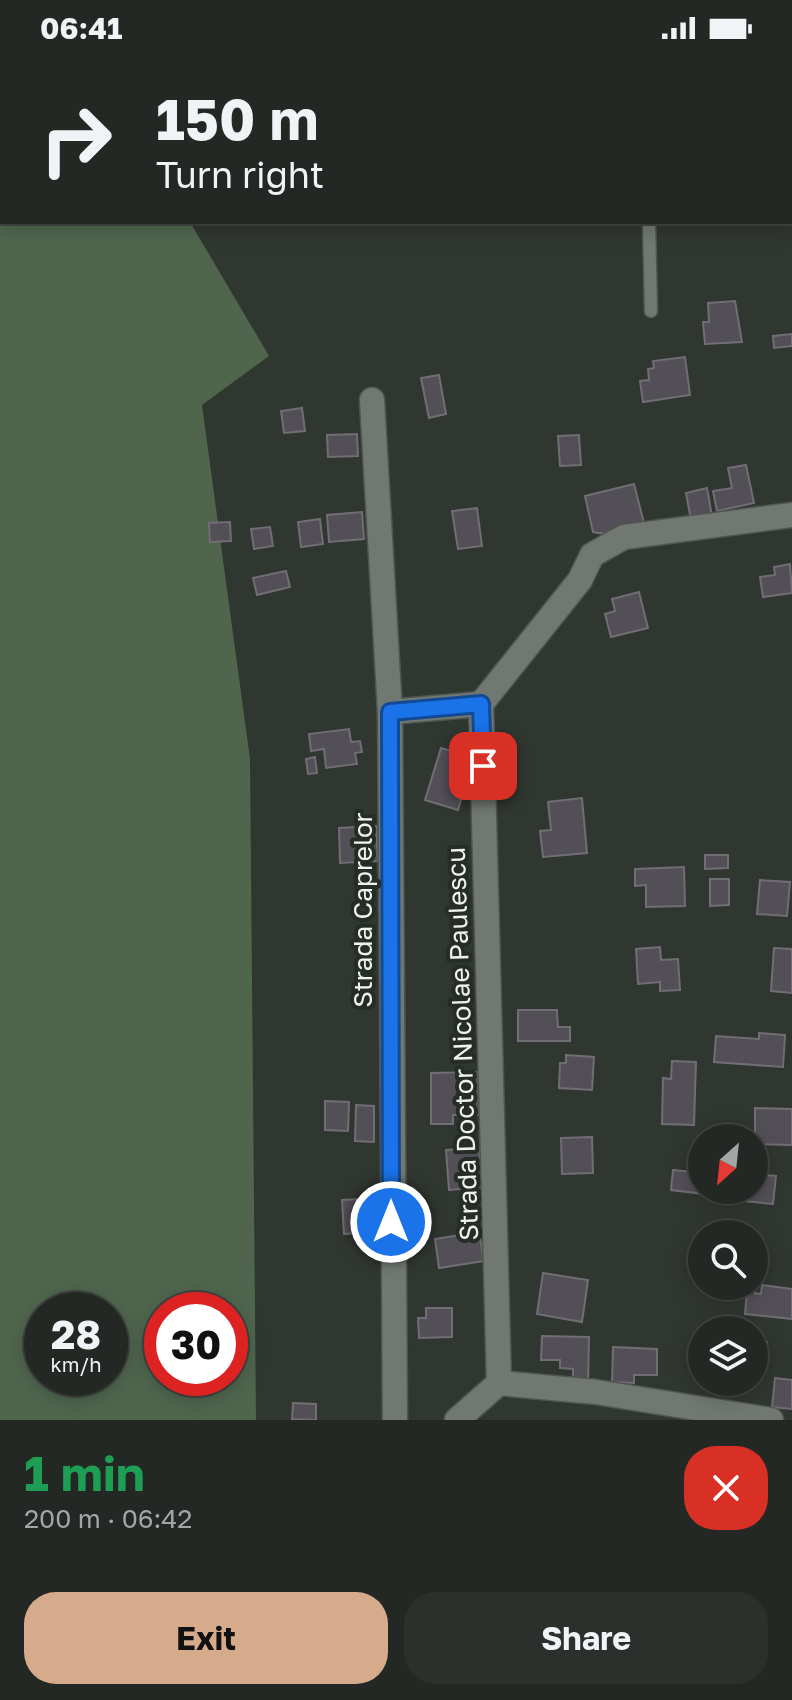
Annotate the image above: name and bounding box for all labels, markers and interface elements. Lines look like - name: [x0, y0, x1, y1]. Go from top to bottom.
- text: 06:41: [40, 10, 122, 46]
- text: 150 m: [156, 85, 318, 152]
- icon: right: [24, 88, 128, 192]
- text: Turn right: [156, 153, 324, 196]
- pin: [449, 732, 517, 800]
- icon: arrive: [461, 744, 505, 788]
- street label: Strada Caprelor: [347, 812, 378, 1008]
- street label: Strada Doctor Nicolae Paulescu: [440, 847, 484, 1241]
- north arrow: [688, 1124, 768, 1204]
- map controls: [688, 1124, 768, 1396]
- position arrow: [349, 1180, 433, 1264]
- button: search: [688, 1220, 768, 1300]
- speed limit sign: 30: [144, 1292, 248, 1396]
- text: 28: [51, 1310, 101, 1358]
- button: layers: [688, 1316, 768, 1396]
- text: km/h: [51, 1352, 101, 1376]
- text: 1 min: [24, 1444, 145, 1502]
- button: close: [684, 1446, 768, 1530]
- text: 200 m · 06:42: [24, 1503, 192, 1534]
- button: Exit: [24, 1592, 388, 1684]
- button: Share: [404, 1592, 768, 1684]

